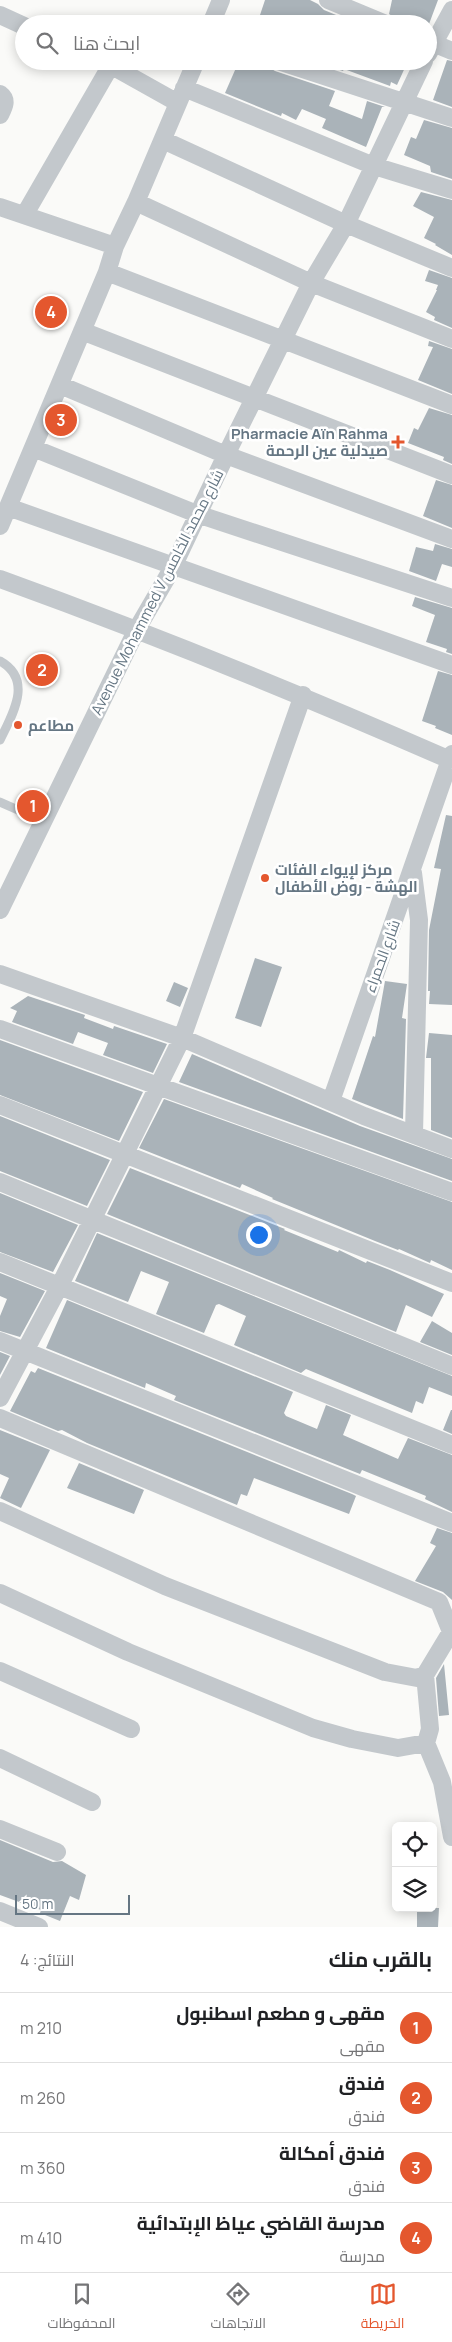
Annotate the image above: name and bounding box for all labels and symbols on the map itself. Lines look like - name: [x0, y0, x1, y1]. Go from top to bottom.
- pin: 4: [35, 293, 67, 331]
- pin: 3: [45, 401, 77, 439]
- place label: Pharmacie Aïn Rahma صيدلية عين الرحمة: [231, 423, 388, 461]
- marker: Pharmacie Aïn Rahma صيدلية عين الرحمة: [392, 436, 404, 448]
- street label: Avenue Mohammed V شارع محمد الخامس: [86, 466, 229, 719]
- pin: 2: [26, 651, 58, 689]
- place label: مطاعم: [28, 715, 74, 736]
- marker: مطاعم: [12, 719, 24, 731]
- pin: 1: [17, 787, 49, 825]
- place label: مركز لإيواء الفئات الهشة - روض الأطفال: [275, 859, 418, 897]
- marker: مركز لإيواء الفئات الهشة - روض الأطفال: [259, 872, 271, 884]
- street label: شارع الحمراء: [359, 917, 406, 996]
- your location: [246, 1222, 272, 1248]
- scale bar: [15, 1892, 130, 1915]

